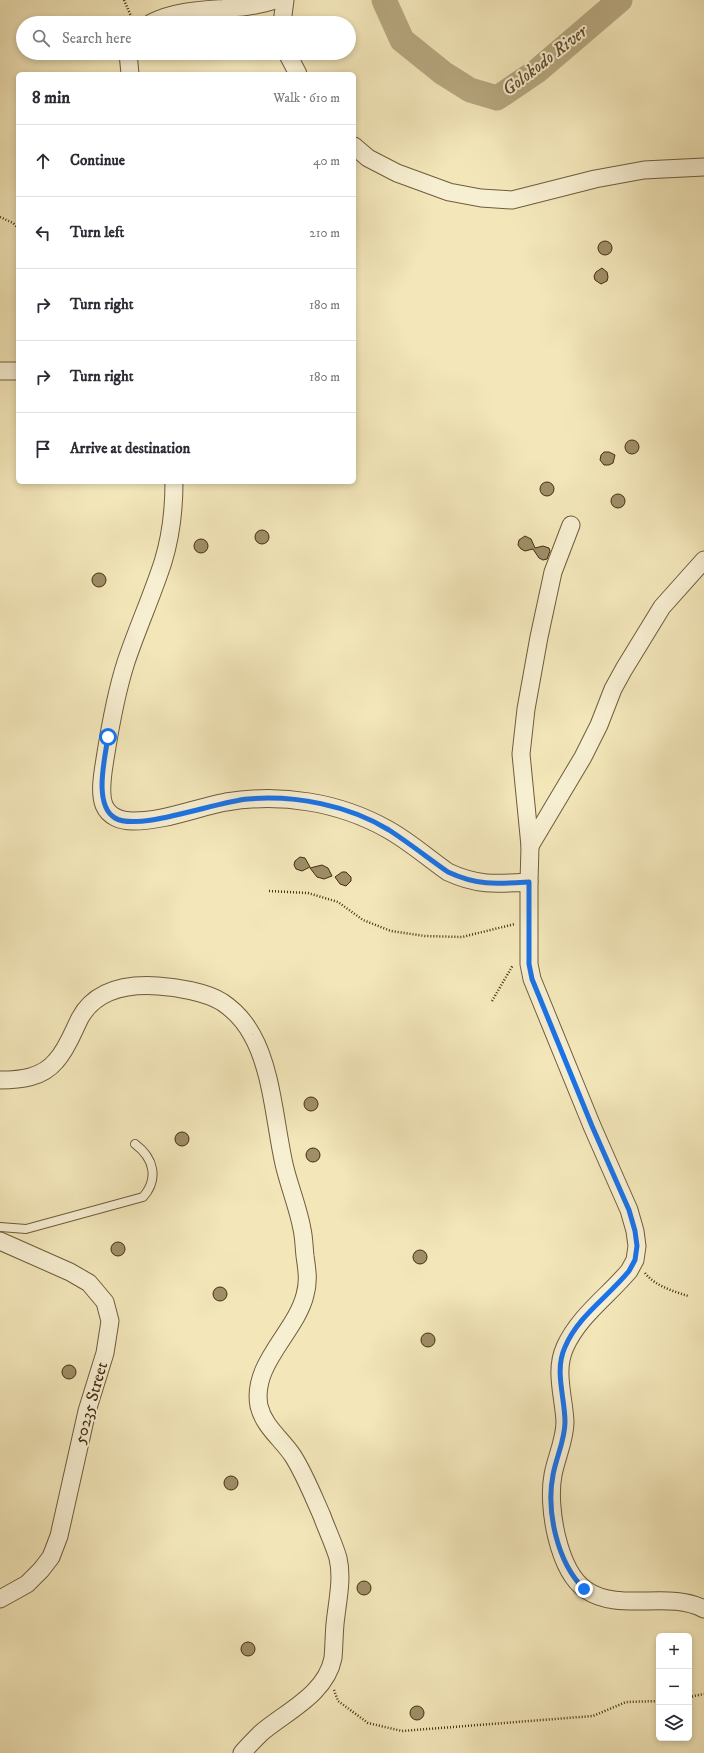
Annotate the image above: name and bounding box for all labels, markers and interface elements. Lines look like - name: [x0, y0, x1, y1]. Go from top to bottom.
- search box: [16, 16, 356, 60]
- water label: Golokodo River: [498, 20, 593, 101]
- icon: search: [30, 27, 52, 49]
- text: Search here: [62, 29, 131, 48]
- text: 8 min: [32, 87, 70, 109]
- text: Walk · 610 m: [273, 90, 340, 106]
- icon: ahead: [32, 150, 54, 172]
- text: Continue: [70, 151, 125, 170]
- text: 40 m: [313, 153, 340, 169]
- icon: left: [32, 222, 54, 244]
- text: Turn left: [70, 223, 124, 242]
- text: 210 m: [309, 225, 340, 241]
- icon: right: [32, 294, 54, 316]
- text: Turn right: [70, 295, 133, 314]
- text: 180 m: [309, 297, 340, 313]
- icon: right: [32, 366, 54, 388]
- text: Turn right: [70, 367, 133, 386]
- text: 180 m: [309, 369, 340, 385]
- icon: arrive: [32, 438, 54, 460]
- text: Arrive at destination: [70, 439, 190, 458]
- route start: [99, 728, 117, 746]
- street label: 50235 Street: [69, 1359, 113, 1447]
- route end: [575, 1580, 593, 1598]
- map controls: [656, 1633, 692, 1741]
- button: +: [656, 1633, 692, 1669]
- button: −: [656, 1669, 692, 1705]
- button: layers: [656, 1705, 692, 1741]

